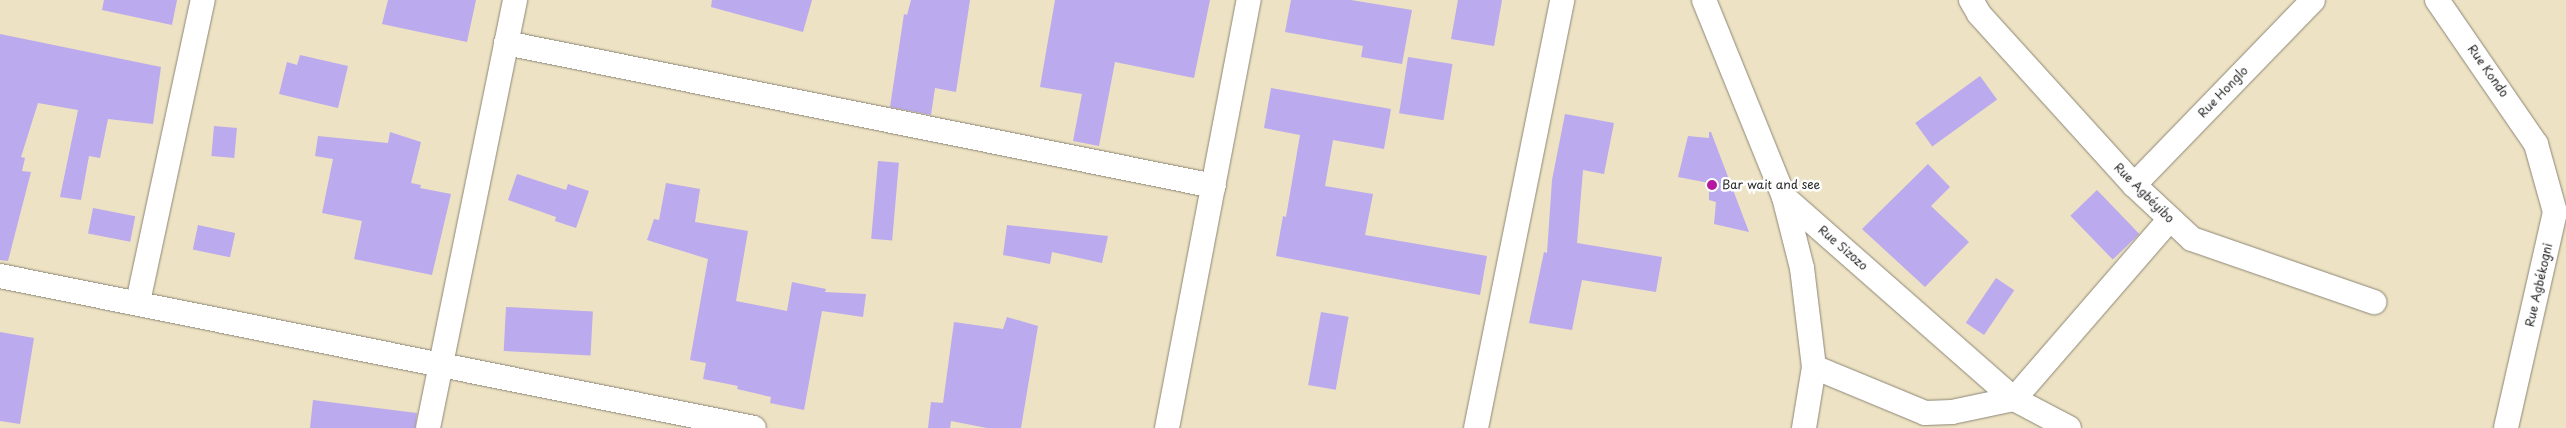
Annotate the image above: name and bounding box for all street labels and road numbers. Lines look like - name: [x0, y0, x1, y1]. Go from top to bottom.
- street label: Rue Kondo: [2464, 42, 2512, 100]
- street label: Rue Honglo: [2195, 63, 2251, 121]
- street label: Rue Agbéyibo: [2111, 160, 2177, 226]
- street label: Rue Sizozo: [1815, 222, 1871, 274]
- street label: Rue Agbékogni: [2522, 241, 2556, 329]

